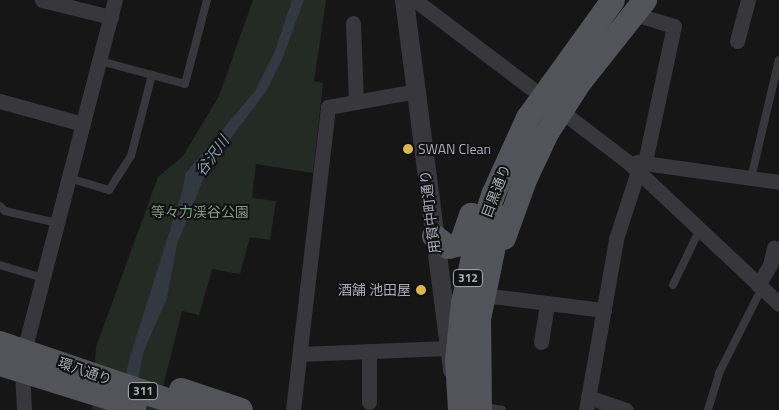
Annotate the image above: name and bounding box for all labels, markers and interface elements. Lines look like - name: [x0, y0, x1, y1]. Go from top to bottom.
- water label: 谷沢川: [191, 133, 233, 179]
- place label: SWAN Clean: [418, 141, 491, 157]
- marker: SWAN Clean: [402, 143, 414, 155]
- street label: 目黒通り: [478, 162, 514, 220]
- street label: 用賀中町通り: [417, 169, 443, 255]
- park label: 等々力渓谷公園: [151, 204, 249, 220]
- road number: 312: [452, 268, 484, 288]
- place label: 酒舗 池田屋: [338, 282, 411, 298]
- marker: 酒舗 池田屋: [415, 284, 427, 296]
- street label: 環八通り: [56, 354, 114, 388]
- road number: 311: [127, 382, 159, 401]

